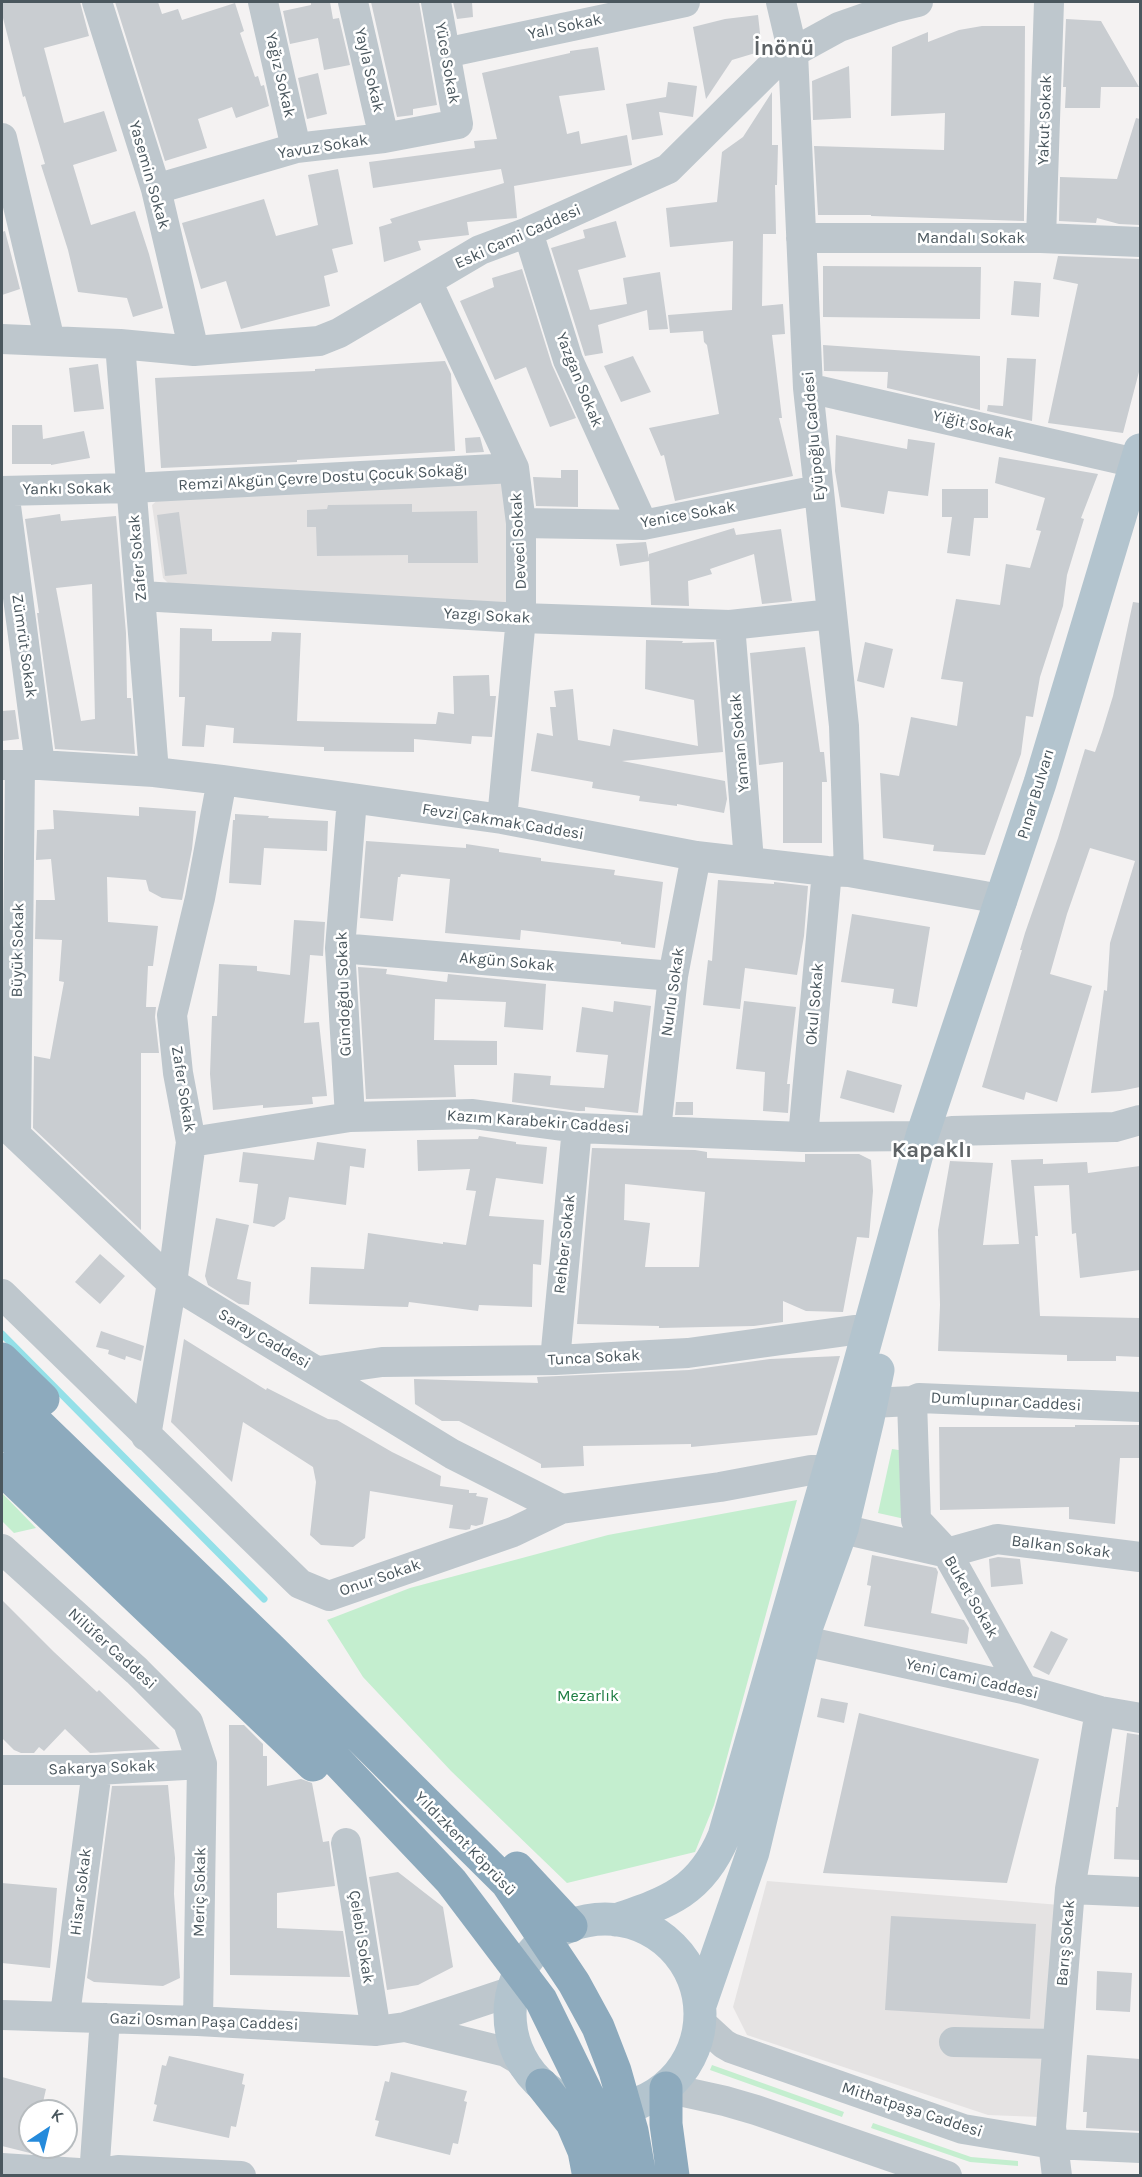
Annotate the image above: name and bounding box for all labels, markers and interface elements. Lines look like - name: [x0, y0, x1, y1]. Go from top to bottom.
- street label: Yalı Sokak: [526, 10, 604, 44]
- street label: Yüce Sokak: [430, 21, 464, 105]
- street label: Yayla Sokak: [350, 26, 388, 114]
- street label: Yağız Sokak: [261, 30, 299, 120]
- district label: İnönü: [754, 36, 814, 62]
- street label: Yakut Sokak: [1034, 75, 1056, 165]
- street label: Yasemin Sokak: [124, 119, 174, 231]
- street label: Yavuz Sokak: [277, 130, 369, 164]
- street label: Eski Cami Caddesi: [452, 201, 584, 273]
- street label: Mandalı Sokak: [917, 228, 1025, 248]
- street label: Yazgan Sokak: [551, 330, 607, 430]
- street label: Eyüpoğlu Caddesi: [799, 370, 829, 502]
- street label: Yiğit Sokak: [931, 406, 1015, 444]
- street label: Remzi Akgün Çevre Dostu Çocuk Sokağı: [178, 461, 468, 495]
- street label: Yankı Sokak: [22, 479, 112, 499]
- street label: Deveci Sokak: [507, 492, 531, 590]
- street label: Yenice Sokak: [639, 497, 737, 533]
- street label: Zafer Sokak: [125, 514, 151, 602]
- street label: Zümrüt Sokak: [7, 593, 41, 699]
- street label: Yazgı Sokak: [443, 604, 531, 628]
- street label: Yaman Sokak: [726, 693, 754, 793]
- street label: Pınar Bulvarı: [1013, 747, 1059, 841]
- street label: Fevzi Çakmak Caddesi: [421, 800, 585, 844]
- street label: Büyük Sokak: [8, 902, 28, 998]
- street label: Gündoğdu Sokak: [332, 931, 356, 1057]
- street label: Nurlu Sokak: [657, 946, 689, 1038]
- street label: Akgün Sokak: [459, 948, 555, 976]
- street label: Okul Sokak: [802, 962, 828, 1046]
- street label: Zafer Sokak: [167, 1045, 199, 1133]
- street label: Kazım Karabekir Caddesi: [446, 1106, 630, 1138]
- district label: Kapaklı: [892, 1138, 972, 1164]
- street label: Rehber Sokak: [550, 1193, 580, 1295]
- street label: Saray Caddesi: [214, 1305, 314, 1373]
- street label: Tunca Sokak: [547, 1346, 641, 1370]
- street label: Dumlupınar Caddesi: [930, 1388, 1082, 1416]
- street label: Balkan Sokak: [1010, 1531, 1112, 1563]
- street label: Buket Sokak: [940, 1552, 1002, 1642]
- street label: Onur Sokak: [337, 1555, 423, 1601]
- street label: Nilüfer Caddesi: [64, 1604, 160, 1694]
- street label: Yeni Cami Caddesi: [904, 1654, 1040, 1704]
- park label: Mezarlık: [557, 1686, 619, 1706]
- street label: Sakarya Sokak: [48, 1757, 156, 1779]
- street label: Yıldızkent Köprüsü: [410, 1788, 520, 1900]
- street label: Hisar Sokak: [66, 1847, 96, 1937]
- street label: Meriç Sokak: [190, 1847, 210, 1937]
- street label: Çelebi Sokak: [344, 1889, 378, 1985]
- street label: Barış Sokak: [1053, 1899, 1079, 1987]
- street label: Gazi Osman Paşa Caddesi: [109, 2009, 299, 2035]
- street label: Mithatpaşa Caddesi: [839, 2078, 985, 2142]
- north arrow: [18, 2099, 78, 2159]
- text: K: [48, 2105, 67, 2126]

